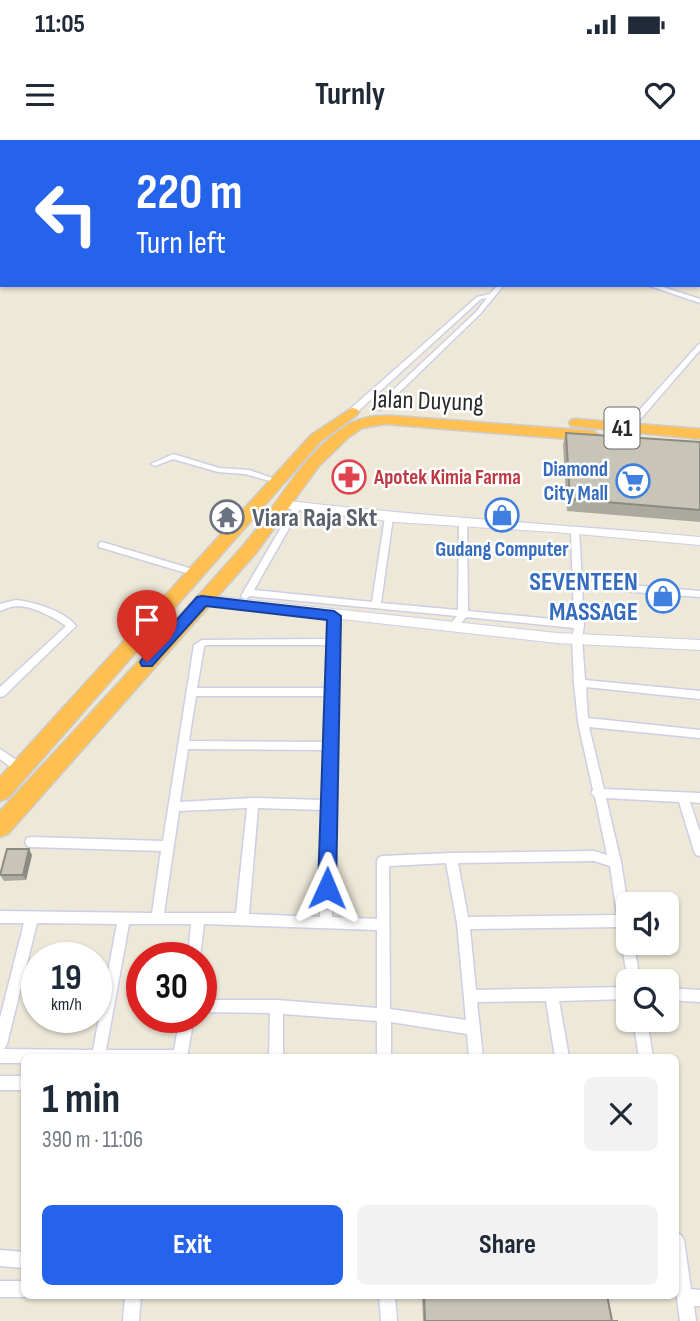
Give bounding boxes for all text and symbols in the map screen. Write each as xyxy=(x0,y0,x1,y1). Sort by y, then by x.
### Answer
text: 11:05 xyxy=(35,9,85,40)
text: Turnly xyxy=(315,75,385,114)
icon: menu xyxy=(21,76,59,114)
icon: heart xyxy=(641,76,679,114)
text: 220 m xyxy=(136,164,242,223)
icon: left xyxy=(21,168,112,259)
text: Turn left xyxy=(136,224,226,263)
street label: Jalan Duyung xyxy=(371,384,484,419)
road number: 41 xyxy=(604,408,640,449)
place label: Diamond City Mall xyxy=(543,457,608,506)
pharmacy icon: Apotek Kimia Farma xyxy=(330,458,368,496)
supermarket icon: Diamond City Mall xyxy=(614,462,652,500)
place label: Apotek Kimia Farma xyxy=(373,465,521,490)
shop icon: Gudang Computer xyxy=(483,496,521,534)
temple icon: Viara Raja Skt xyxy=(208,498,246,536)
place label: Viara Raja Skt xyxy=(252,503,378,534)
place label: Gudang Computer xyxy=(435,537,569,562)
place label: SEVENTEEN MASSAGE xyxy=(529,567,638,628)
shop icon: SEVENTEEN MASSAGE xyxy=(644,577,682,615)
pin xyxy=(117,590,177,662)
icon: arrive xyxy=(128,601,166,639)
position arrow xyxy=(290,851,364,925)
map controls xyxy=(616,892,679,1032)
button: sound xyxy=(616,892,679,955)
speed limit sign: 30 xyxy=(126,942,217,1033)
text: 19 xyxy=(51,957,82,1000)
button: search xyxy=(616,969,679,1032)
text: km/h xyxy=(51,994,82,1015)
text: 1 min xyxy=(42,1074,120,1125)
button: close xyxy=(584,1077,658,1151)
text: 390 m · 11:06 xyxy=(42,1126,143,1154)
button: Exit xyxy=(42,1205,343,1285)
button: Share xyxy=(357,1205,658,1285)

